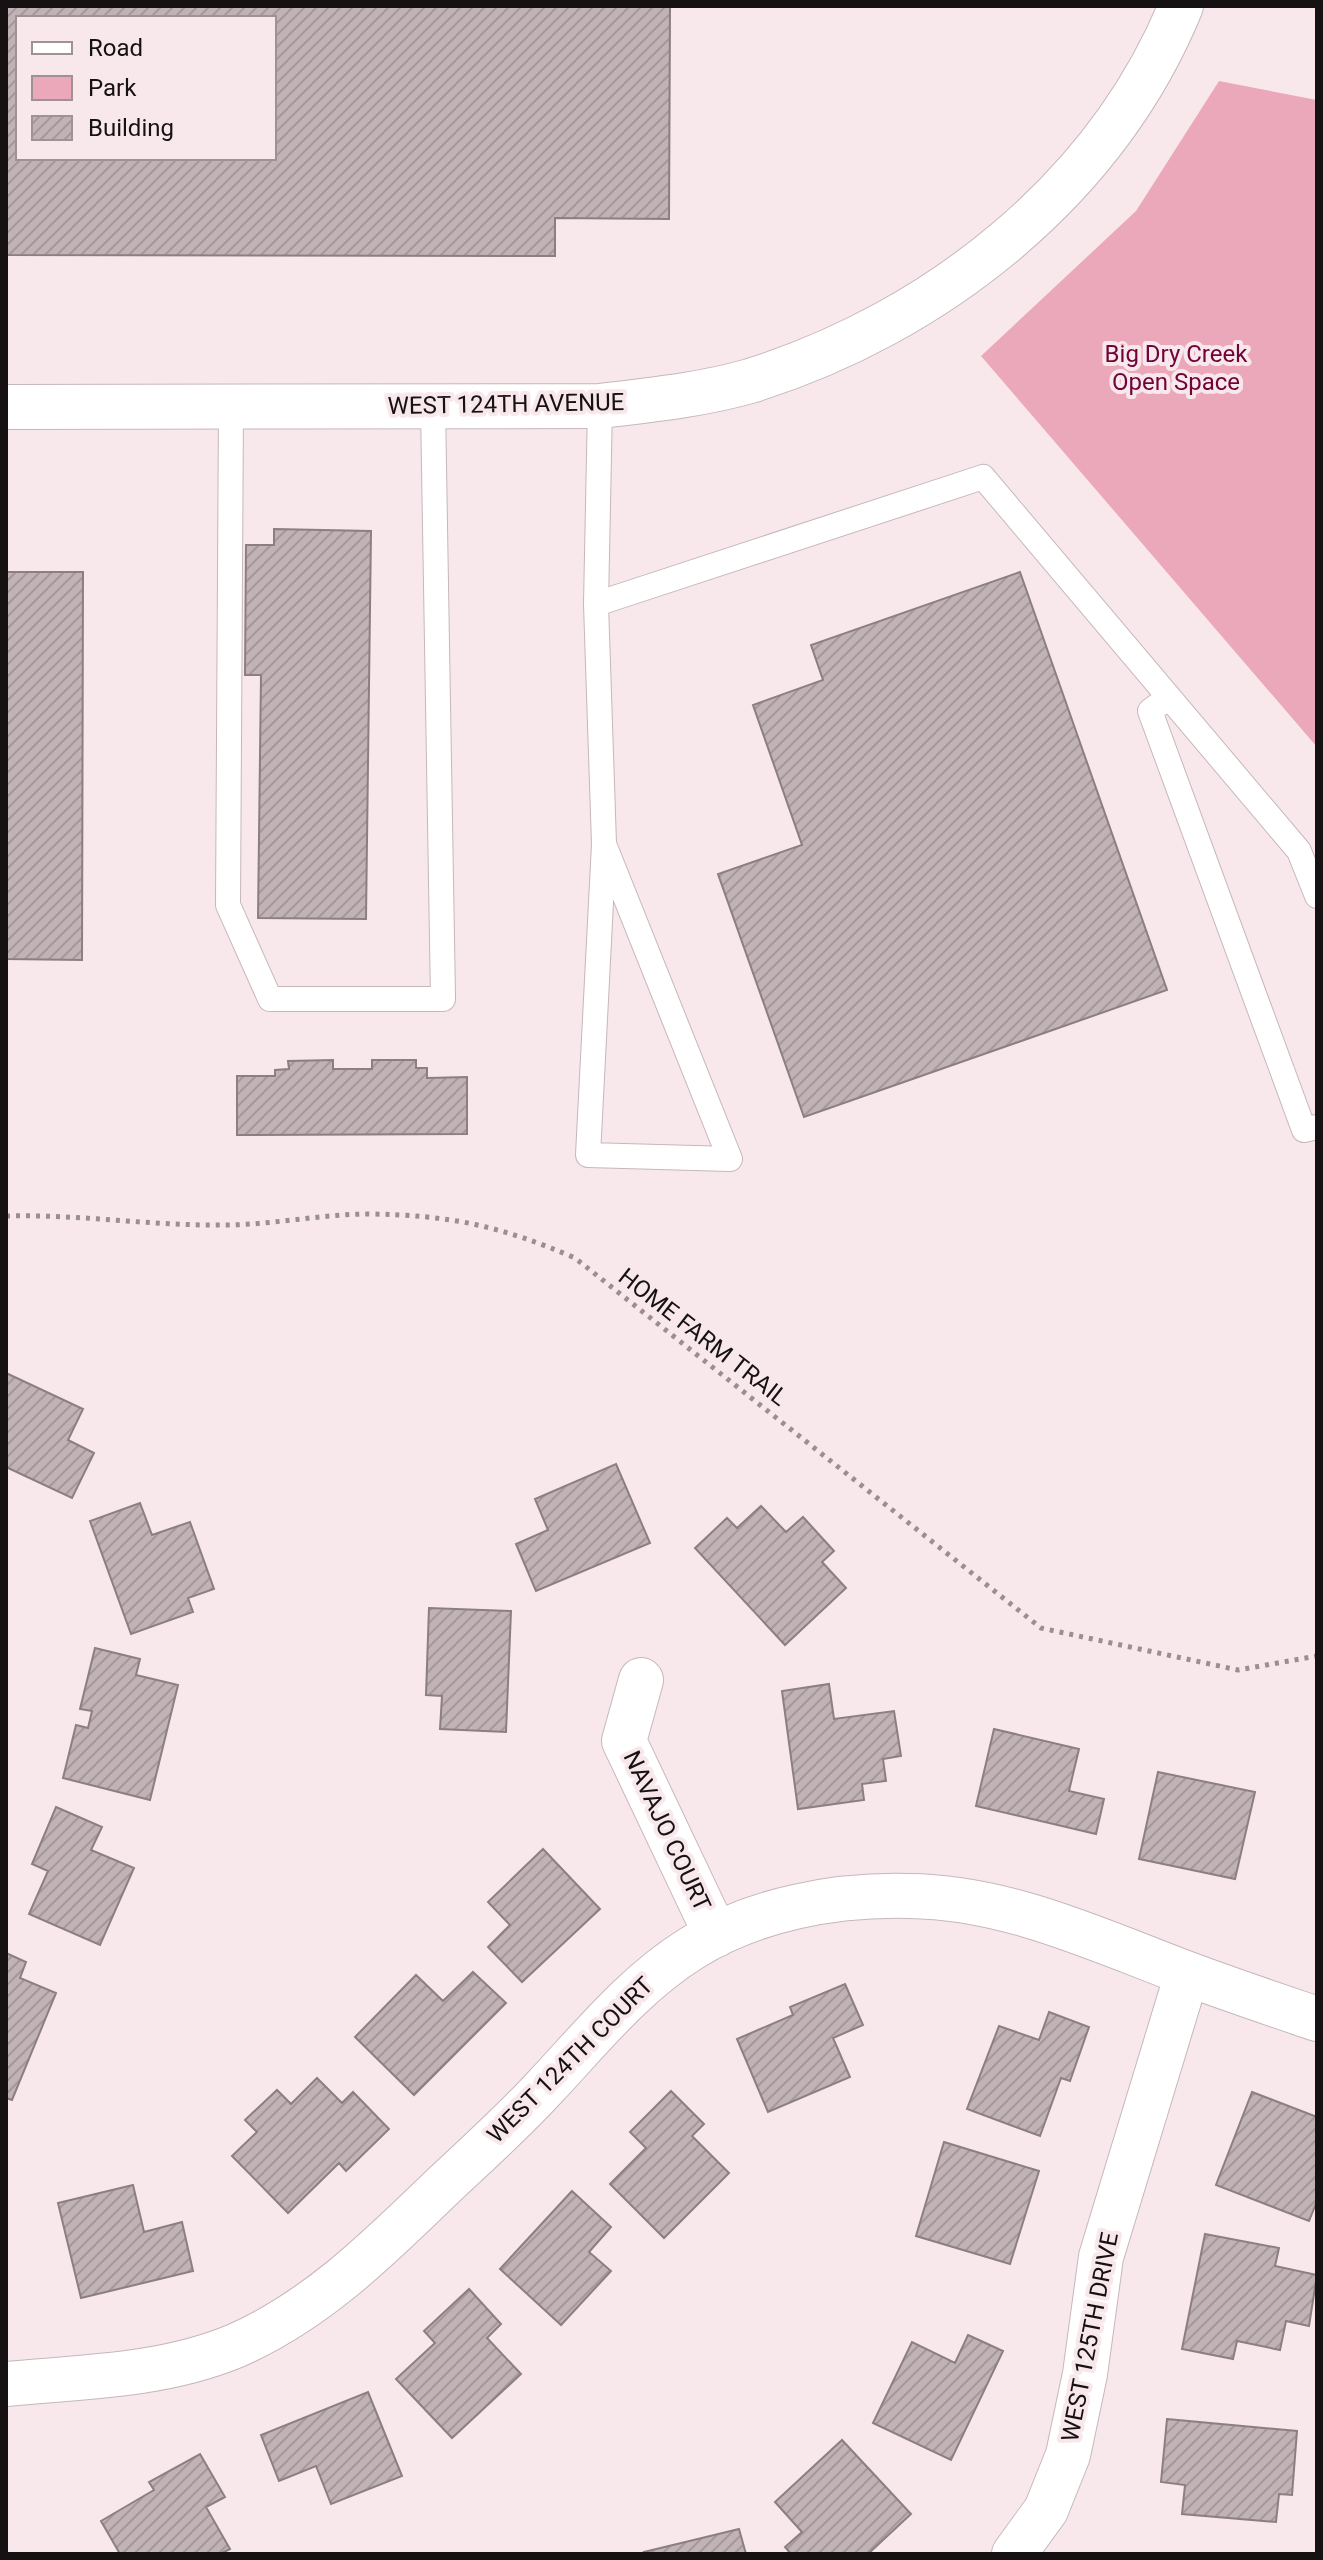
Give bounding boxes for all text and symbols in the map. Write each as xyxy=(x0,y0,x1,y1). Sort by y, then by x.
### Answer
legend xyxy=(16,16,276,160)
text: Road xyxy=(88,34,143,62)
text: Park xyxy=(88,74,137,102)
text: Building xyxy=(88,114,174,142)
park label: Big Dry Creek Open Space xyxy=(1105,340,1248,396)
street label: WEST 124TH AVENUE xyxy=(387,388,625,420)
street label: HOME FARM TRAIL xyxy=(613,1262,793,1412)
street label: NAVAJO COURT xyxy=(618,1746,716,1916)
street label: WEST 124TH COURT xyxy=(481,1971,659,2149)
street label: WEST 125TH DRIVE xyxy=(1056,2230,1124,2444)

